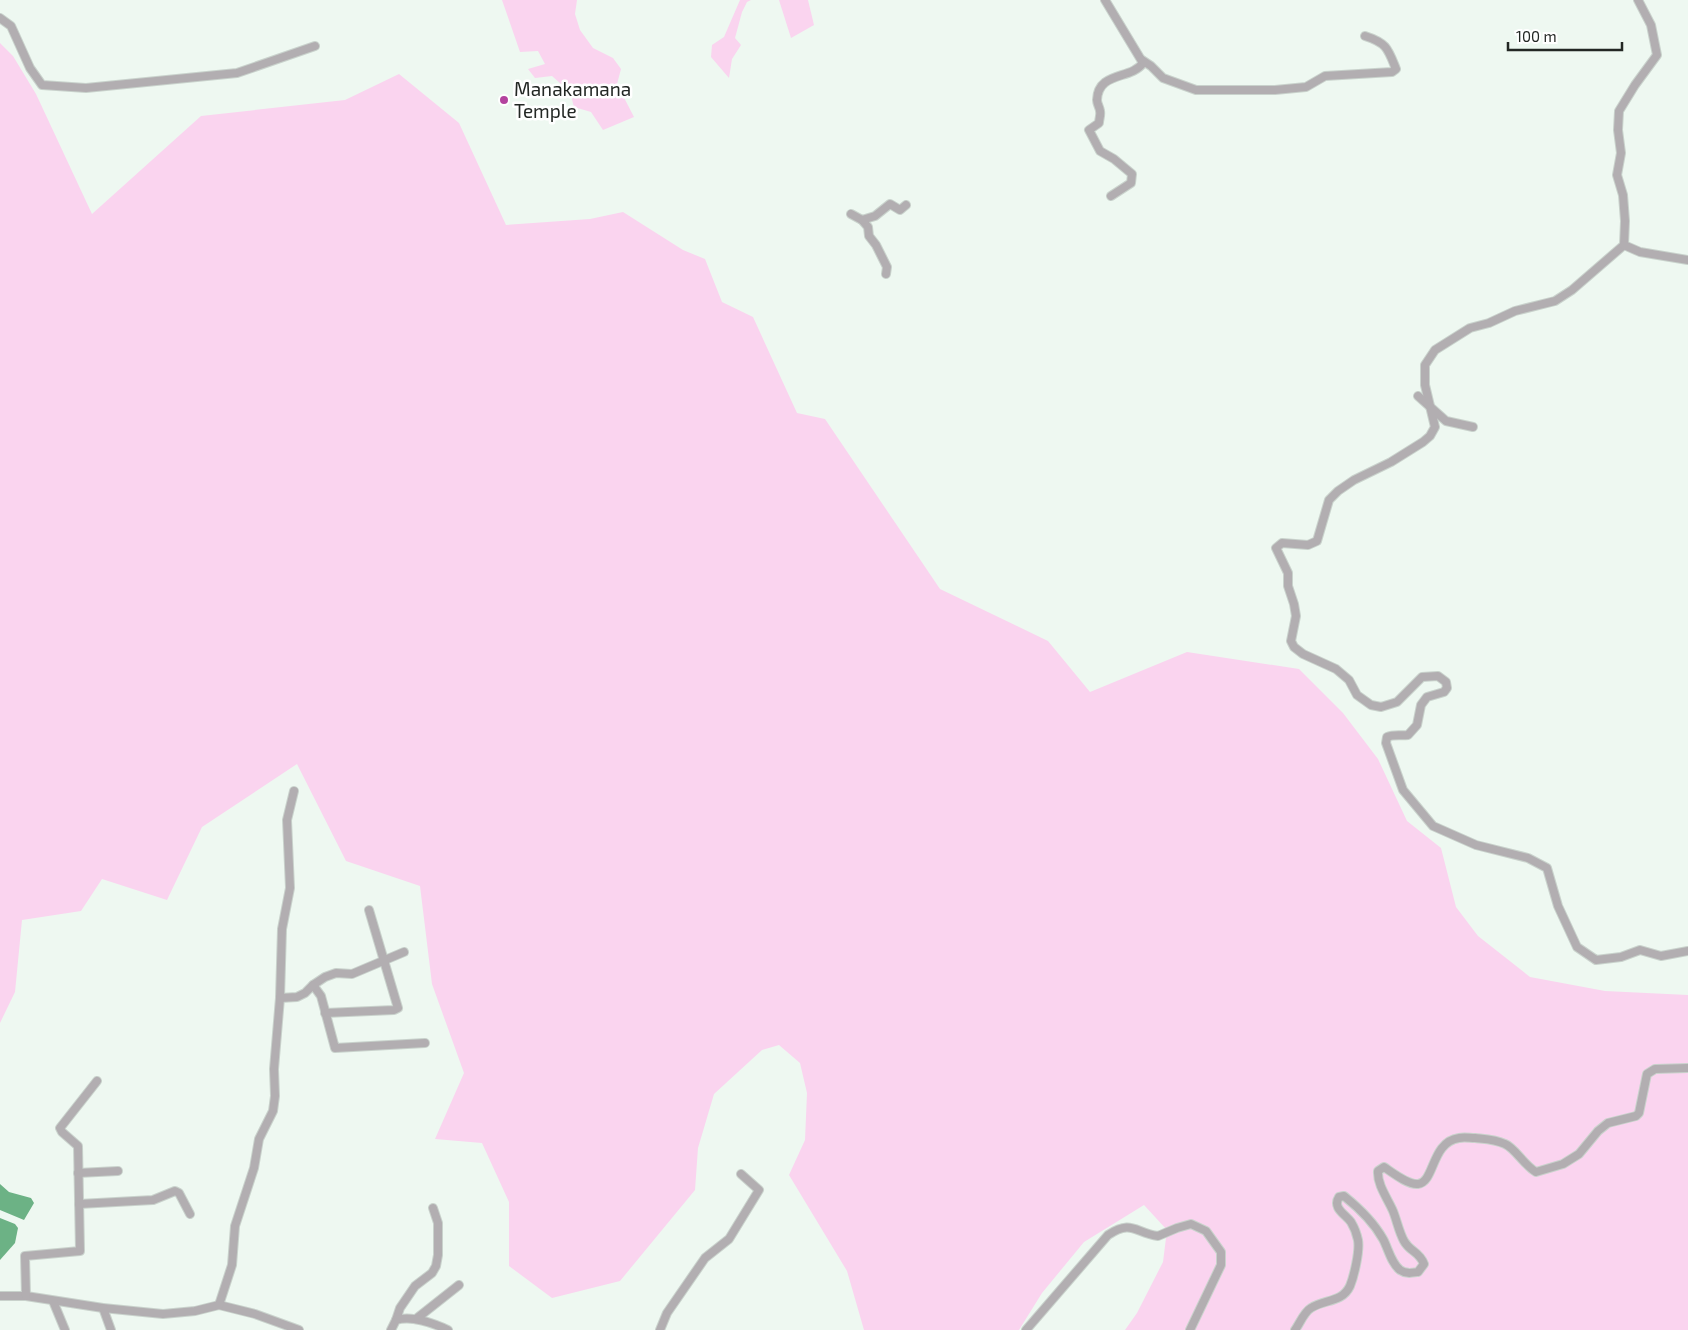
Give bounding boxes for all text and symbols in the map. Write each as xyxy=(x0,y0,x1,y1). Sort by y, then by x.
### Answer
scale bar xyxy=(1508,20,1622,52)
text: 100 m xyxy=(1516,27,1557,45)
place label: Manakamana Temple xyxy=(514,77,631,122)
marker: Manakamana Temple xyxy=(498,94,510,106)

